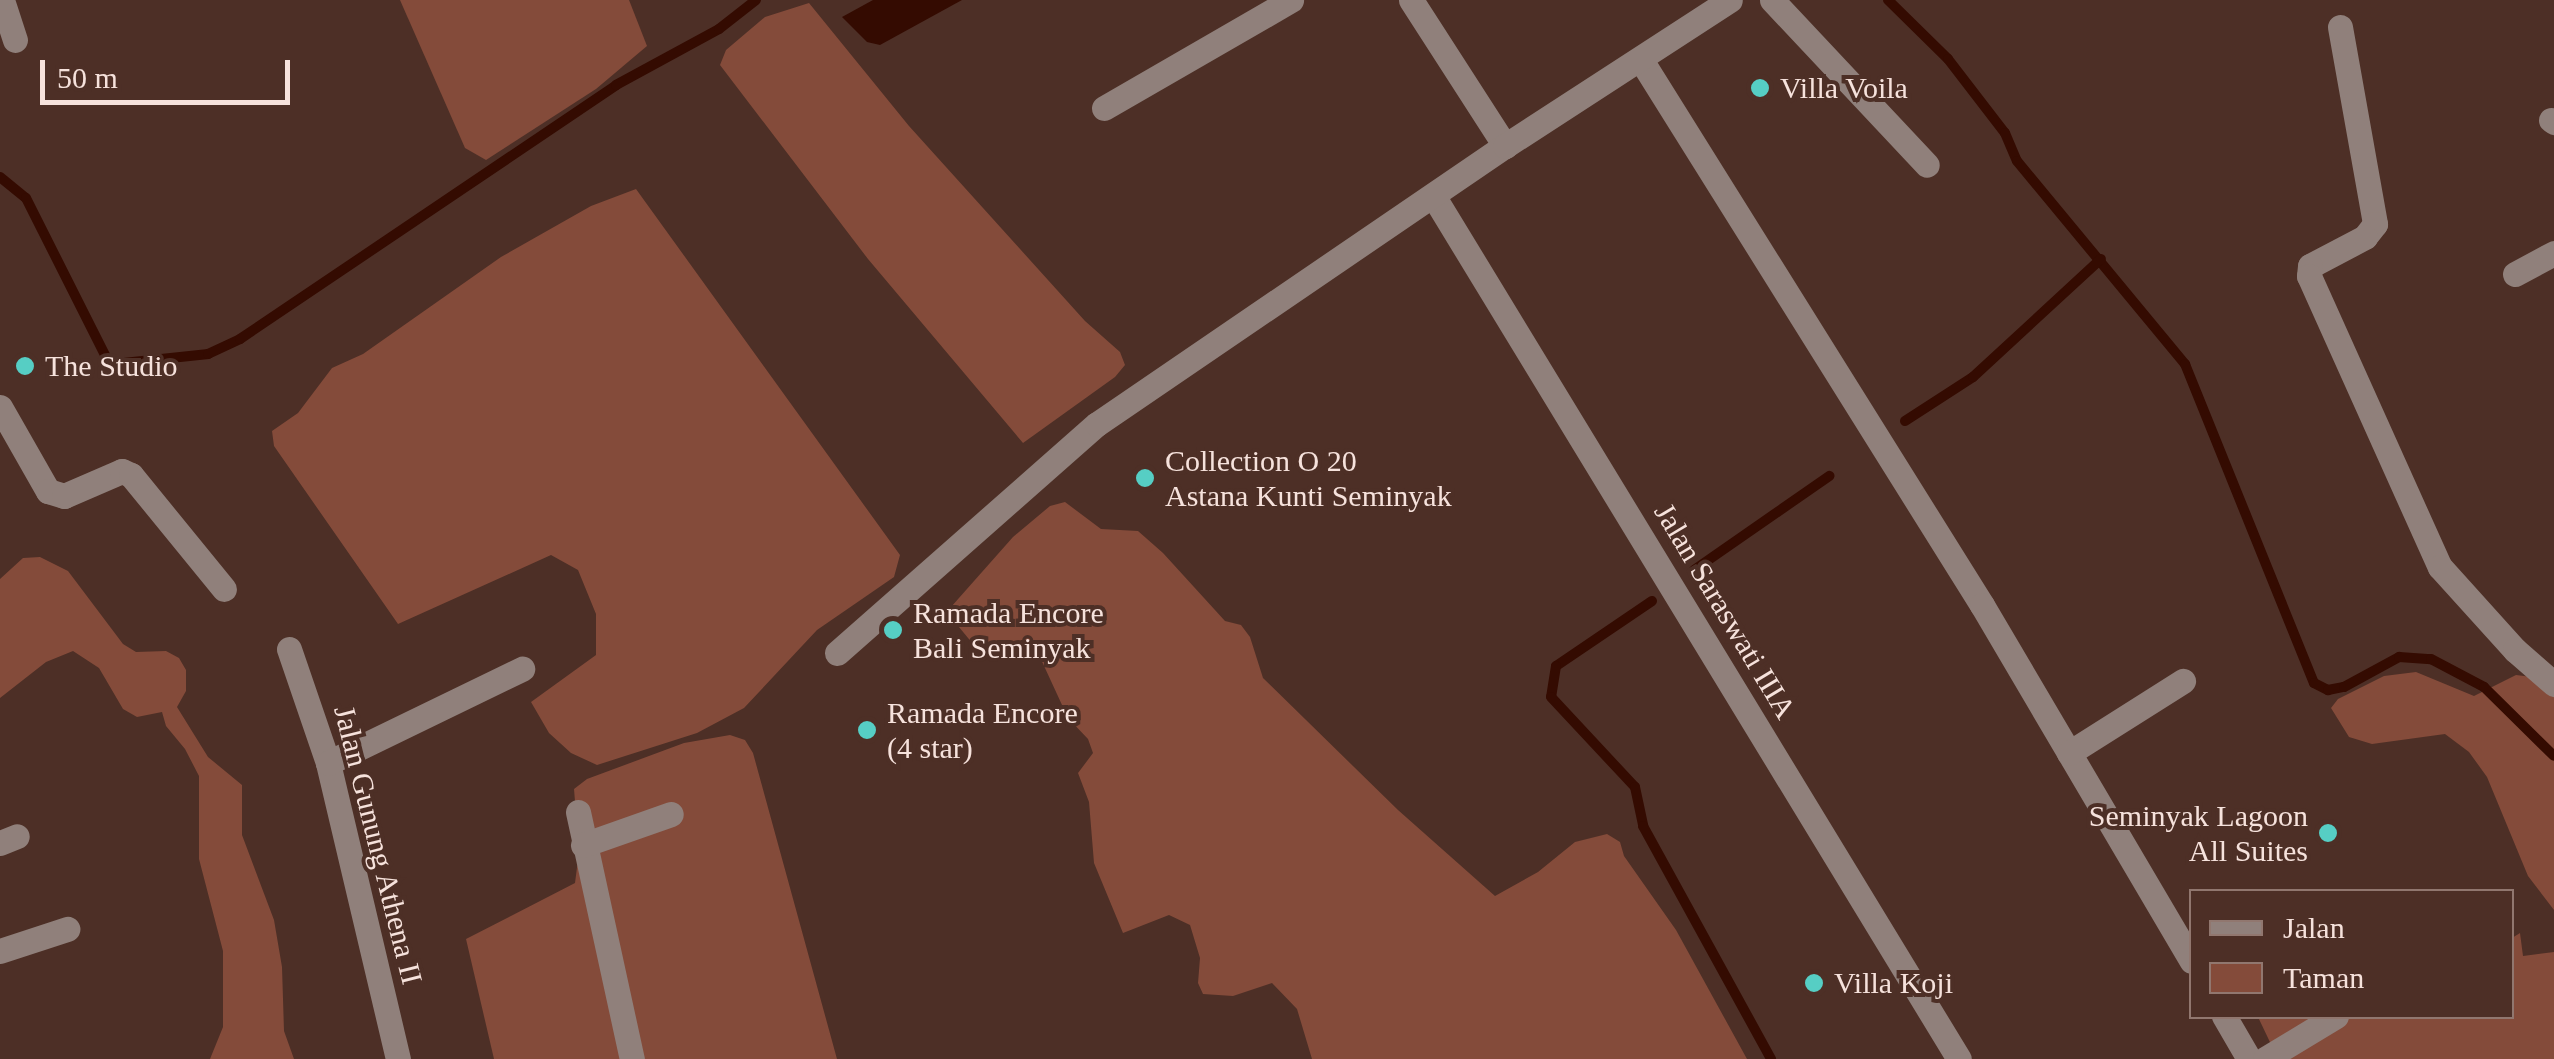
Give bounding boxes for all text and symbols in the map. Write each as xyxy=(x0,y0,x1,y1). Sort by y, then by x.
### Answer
scale bar xyxy=(45,40,295,102)
text: 50 m xyxy=(57,61,118,94)
place label: Villa Voila xyxy=(1780,70,1908,106)
marker: Villa Voila xyxy=(1749,77,1771,99)
place label: The Studio xyxy=(45,348,177,384)
marker: The Studio xyxy=(14,355,36,377)
place label: Collection O 20 Astana Kunti Seminyak xyxy=(1165,443,1452,514)
marker: Collection O 20 Astana Kunti Seminyak xyxy=(1134,467,1156,489)
street label: Jalan Saraswati IIIA xyxy=(1647,497,1803,725)
place label: Ramada Encore Bali Seminyak xyxy=(913,595,1104,666)
marker: Ramada Encore Bali Seminyak xyxy=(882,619,904,641)
place label: Ramada Encore (4 star) xyxy=(887,695,1078,766)
street label: Jalan Gunung Athena II xyxy=(326,701,430,989)
marker: Ramada Encore (4 star) xyxy=(856,719,878,741)
place label: Seminyak Lagoon All Suites xyxy=(2089,798,2308,868)
marker: Seminyak Lagoon All Suites xyxy=(2317,822,2339,844)
legend xyxy=(2189,889,2514,1019)
text: Jalan xyxy=(2283,911,2345,944)
text: Taman xyxy=(2283,961,2364,994)
place label: Villa Koji xyxy=(1834,965,1953,1001)
marker: Villa Koji xyxy=(1803,972,1825,994)

